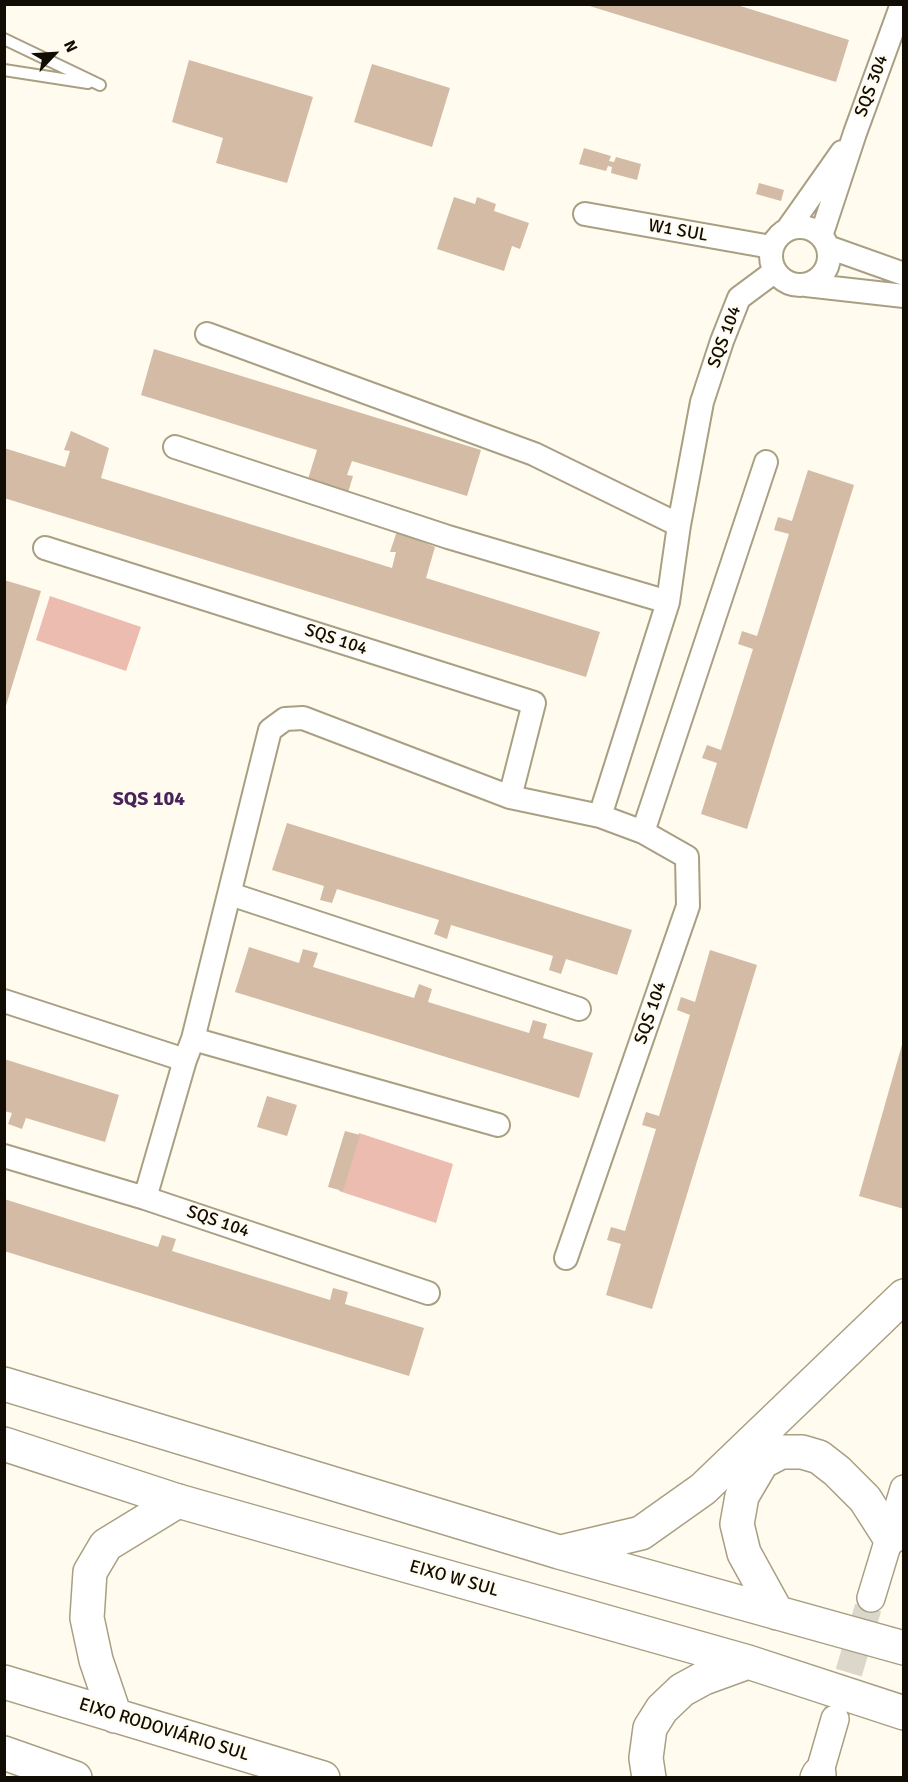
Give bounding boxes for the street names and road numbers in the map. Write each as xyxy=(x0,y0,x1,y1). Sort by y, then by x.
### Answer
street label: SQS 304 xyxy=(851,52,893,120)
street label: W1 SUL xyxy=(646,215,710,247)
street label: SQS 104 xyxy=(704,303,746,371)
street label: SQS 104 xyxy=(302,620,370,660)
street label: SQS 104 xyxy=(630,979,672,1047)
street label: SQS 104 xyxy=(184,1201,252,1243)
street label: EIXO W SUL xyxy=(407,1556,501,1602)
street label: EIXO RODOVIÁRIO SUL xyxy=(76,1694,252,1766)

